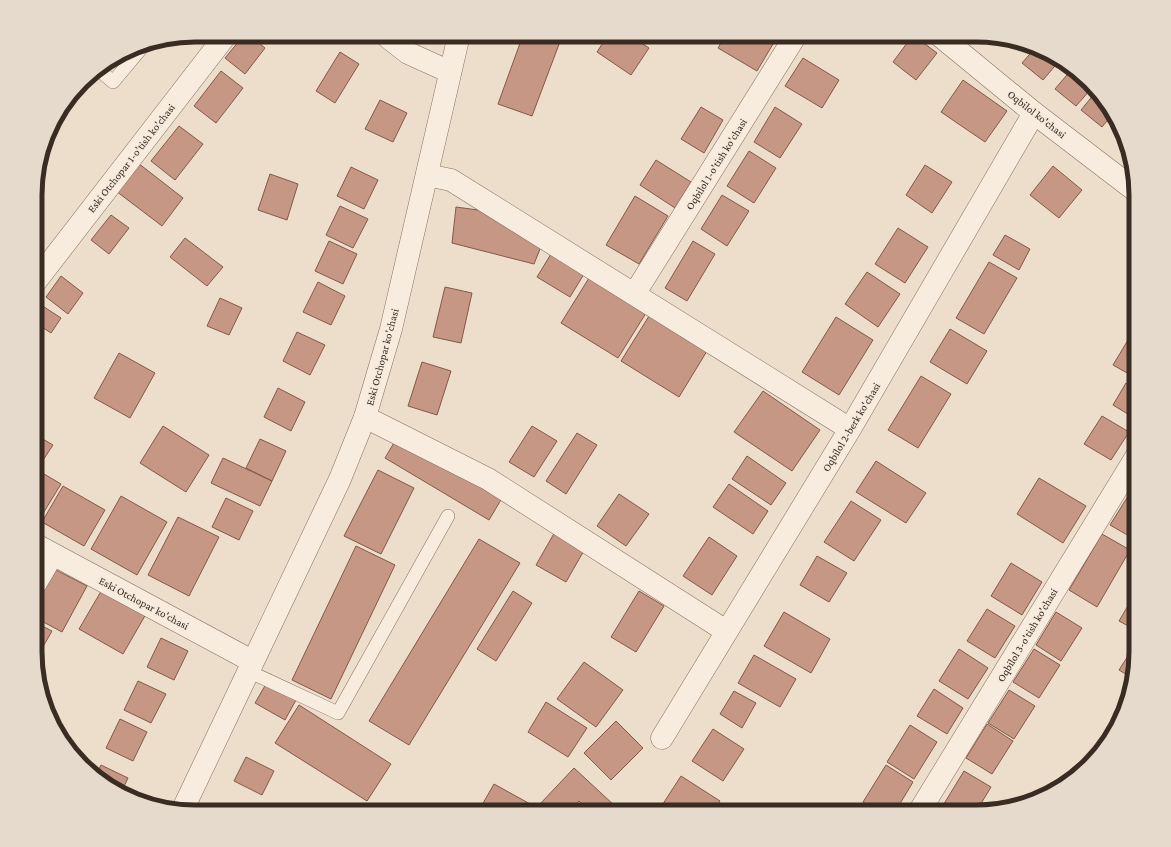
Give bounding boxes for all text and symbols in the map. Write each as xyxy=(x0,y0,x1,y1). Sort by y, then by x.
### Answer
street label: Oqbilol ko'chasi xyxy=(1005,88,1069,141)
street label: Eski Otchopar 1-o'tish ko'chasi xyxy=(85,101,178,215)
street label: Oqbilol 1-o'tish ko'chasi xyxy=(683,116,750,212)
street label: Eski Otchopar ko'chasi xyxy=(363,307,402,407)
street label: Oqbilol 2-berk ko'chasi xyxy=(820,380,883,474)
street label: Eski Otchopar ko'chasi xyxy=(97,574,191,633)
street label: Oqbilol 3-o'tish ko'chasi xyxy=(994,586,1061,684)

